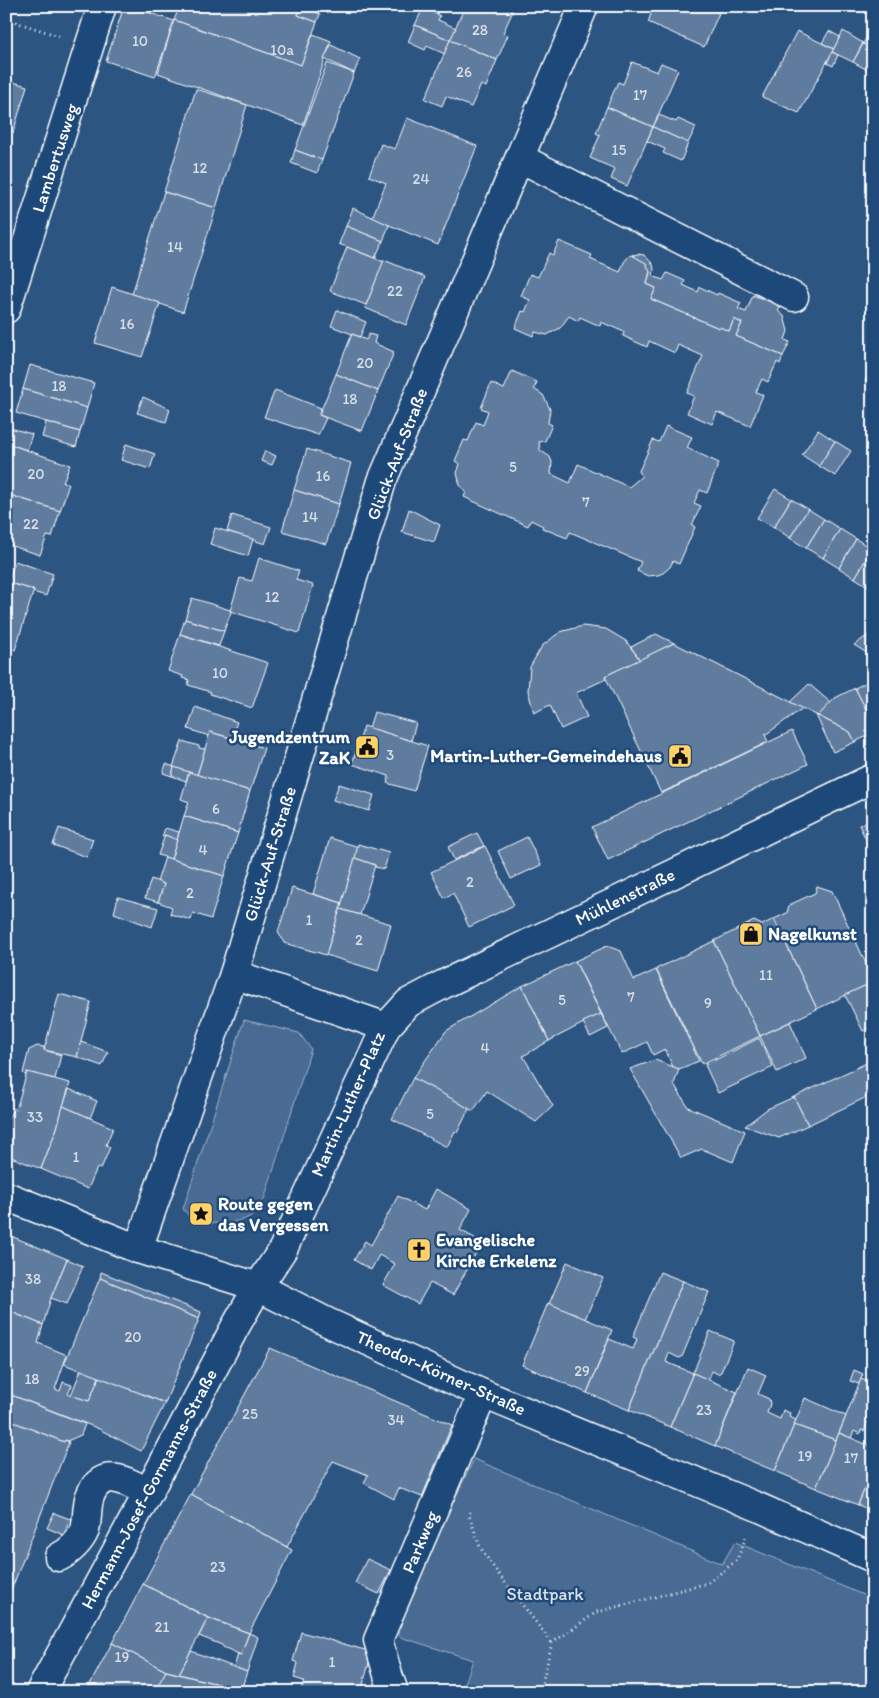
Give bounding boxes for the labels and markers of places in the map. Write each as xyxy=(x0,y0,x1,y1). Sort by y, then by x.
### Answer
place label: Jugendzentrum ZaK xyxy=(228,726,351,769)
public building icon: Jugendzentrum ZaK xyxy=(354,734,380,760)
public building icon: Martin-Luther-Gemeindehaus xyxy=(667,743,693,769)
place label: Martin-Luther-Gemeindehaus xyxy=(430,745,662,767)
shop icon: Nagelkunst xyxy=(738,921,764,947)
place label: Nagelkunst xyxy=(768,923,857,945)
place label: Route gegen das Vergessen xyxy=(218,1193,329,1236)
place icon: Route gegen das Vergessen xyxy=(188,1201,214,1227)
place label: Evangelische Kirche Erkelenz xyxy=(436,1229,557,1272)
church icon: Evangelische Kirche Erkelenz xyxy=(406,1237,432,1263)

